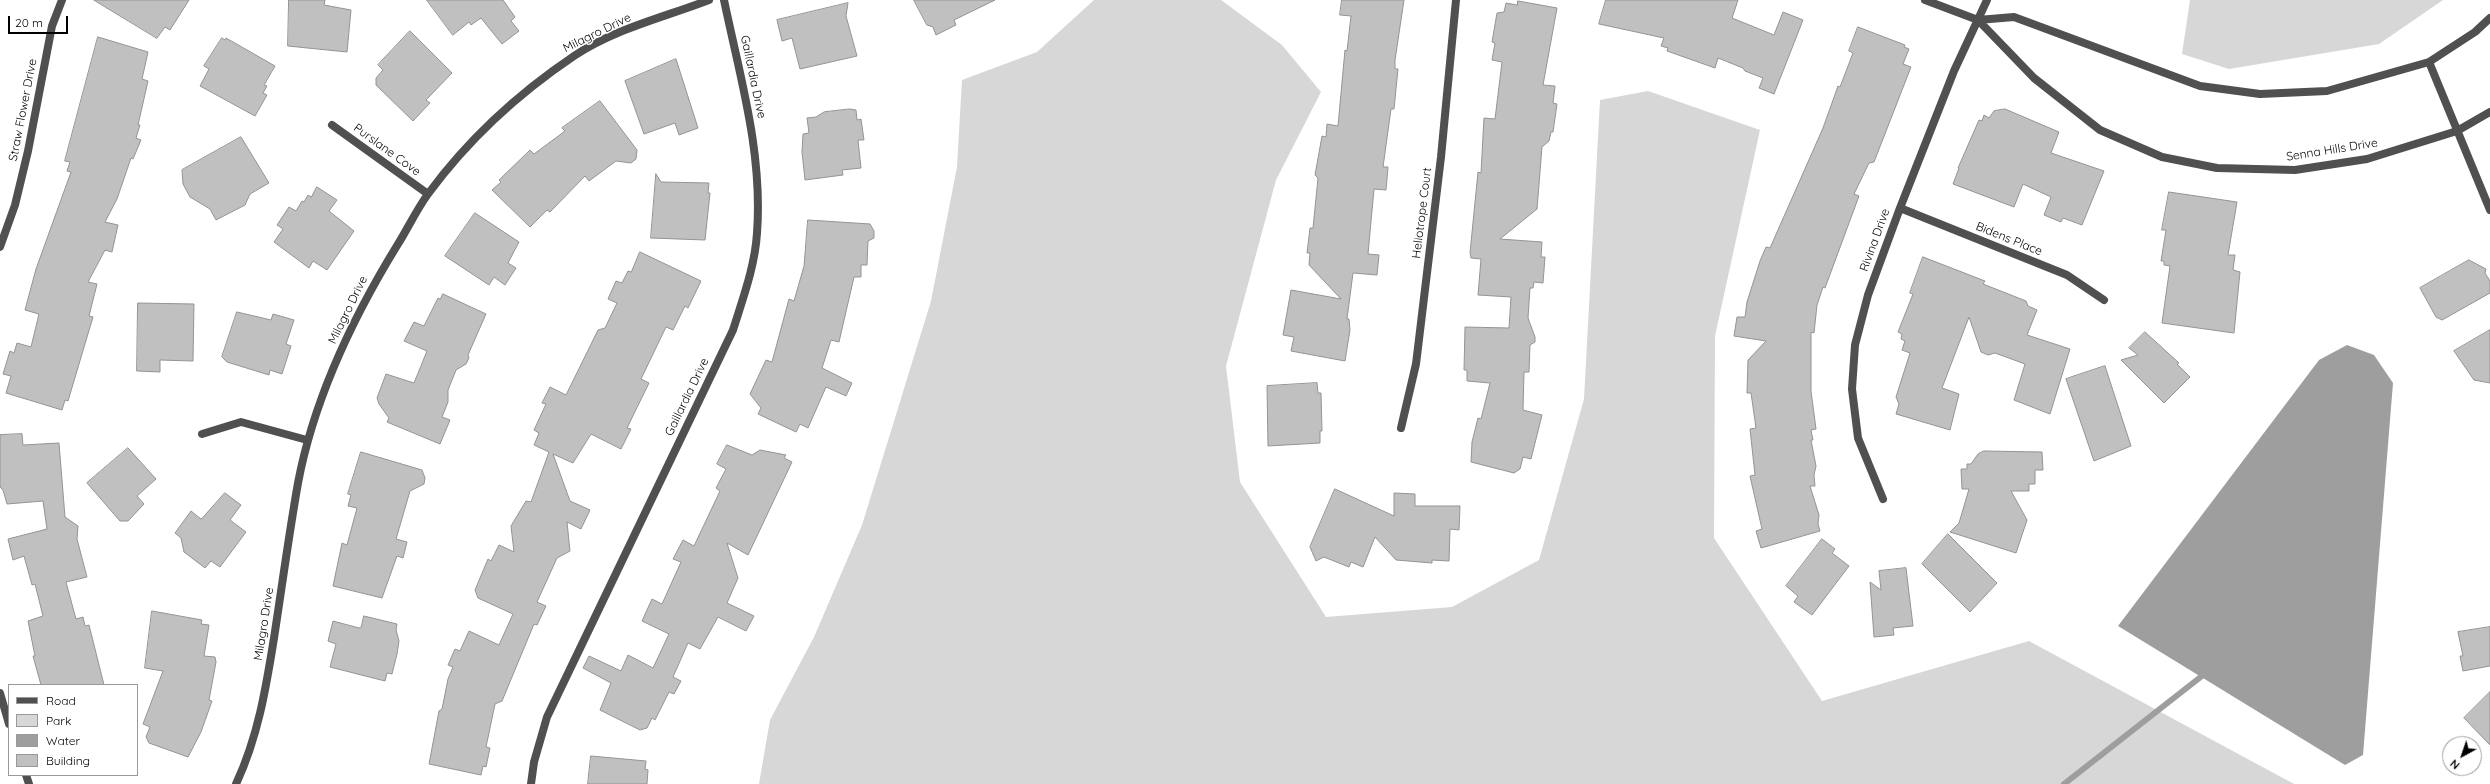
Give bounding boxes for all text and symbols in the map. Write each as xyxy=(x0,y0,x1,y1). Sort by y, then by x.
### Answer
scale bar xyxy=(10,8,70,34)
street label: Milagro Drive xyxy=(561,10,633,56)
text: 20 m xyxy=(15,15,43,30)
street label: Gaillardia Drive xyxy=(737,34,769,120)
street label: Straw Flower Drive xyxy=(6,58,40,162)
street label: Purslane Cove xyxy=(351,121,423,179)
street label: Senna Hills Drive xyxy=(2285,136,2379,164)
street label: Heliotrope Court xyxy=(1409,167,1435,259)
street label: Rivina Drive xyxy=(1857,207,1893,273)
street label: Bidens Place xyxy=(1974,219,2044,259)
street label: Milagro Drive xyxy=(325,274,371,346)
street label: Gaillardia Drive xyxy=(662,356,712,438)
street label: Milagro Drive xyxy=(251,586,277,662)
legend xyxy=(8,684,138,776)
text: Road xyxy=(46,693,76,708)
text: Park xyxy=(46,713,71,728)
text: Water xyxy=(46,733,80,748)
north arrow xyxy=(2442,736,2482,776)
text: Building xyxy=(46,753,90,768)
text: N xyxy=(2447,756,2463,772)

